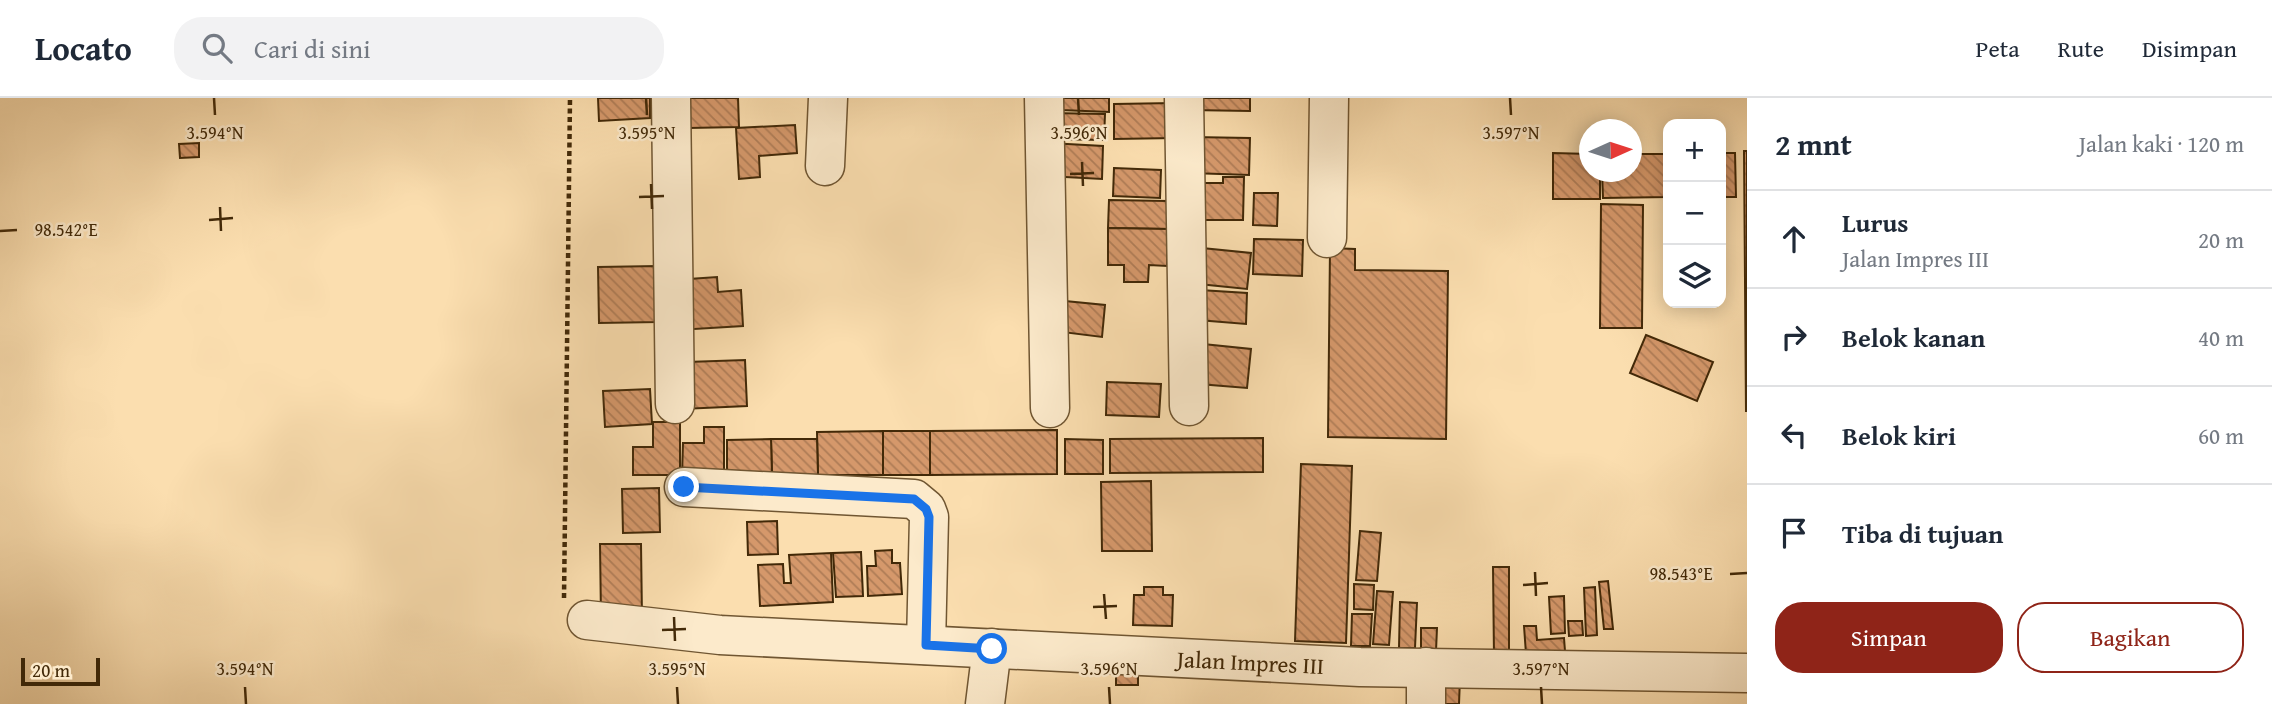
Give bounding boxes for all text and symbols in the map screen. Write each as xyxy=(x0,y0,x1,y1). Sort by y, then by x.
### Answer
search box xyxy=(174,17,664,80)
text: Locato xyxy=(35,24,132,72)
icon: search xyxy=(198,29,236,67)
text: Cari di sini xyxy=(254,29,371,68)
text: Peta xyxy=(1976,31,2019,66)
text: Rute xyxy=(2057,31,2104,66)
text: Disimpan xyxy=(2142,31,2237,66)
text: 3.594°N xyxy=(186,119,244,146)
text: 3.595°N xyxy=(618,119,676,146)
text: 3.596°N xyxy=(1050,119,1108,146)
text: 3.597°N xyxy=(1482,119,1540,146)
north arrow xyxy=(1579,119,1642,182)
map controls xyxy=(1663,119,1726,308)
button: + xyxy=(1663,119,1726,182)
text: 2 mnt xyxy=(1775,122,1852,166)
text: Jalan kaki · 120 m xyxy=(2079,127,2244,160)
button: − xyxy=(1663,182,1726,245)
text: Lurus xyxy=(1842,203,1908,242)
text: 98.542°E xyxy=(34,216,98,243)
icon: ahead xyxy=(1775,220,1813,258)
text: 20 m xyxy=(2198,223,2244,256)
text: Jalan Impres III xyxy=(1842,242,1989,275)
button: layers xyxy=(1663,245,1726,308)
icon: right xyxy=(1775,318,1813,356)
text: Belok kanan xyxy=(1842,318,1985,357)
text: 40 m xyxy=(2198,321,2244,354)
icon: left xyxy=(1775,416,1813,454)
text: Belok kiri xyxy=(1842,416,1956,455)
text: 60 m xyxy=(2198,419,2244,452)
route end xyxy=(668,471,699,502)
icon: arrive xyxy=(1775,514,1813,552)
text: Tiba di tujuan xyxy=(1842,514,2003,553)
text: 98.543°E xyxy=(1649,560,1713,587)
button: Simpan xyxy=(1775,602,2003,673)
button: Bagikan xyxy=(2017,602,2244,673)
route start xyxy=(976,633,1007,664)
street label: Jalan Impres III xyxy=(1173,641,1325,682)
scale bar xyxy=(21,655,100,687)
text: 3.594°N xyxy=(216,655,274,682)
text: 3.595°N xyxy=(648,655,706,682)
text: 3.596°N xyxy=(1080,655,1138,682)
text: 3.597°N xyxy=(1512,655,1570,682)
text: 20 m xyxy=(32,656,70,684)

